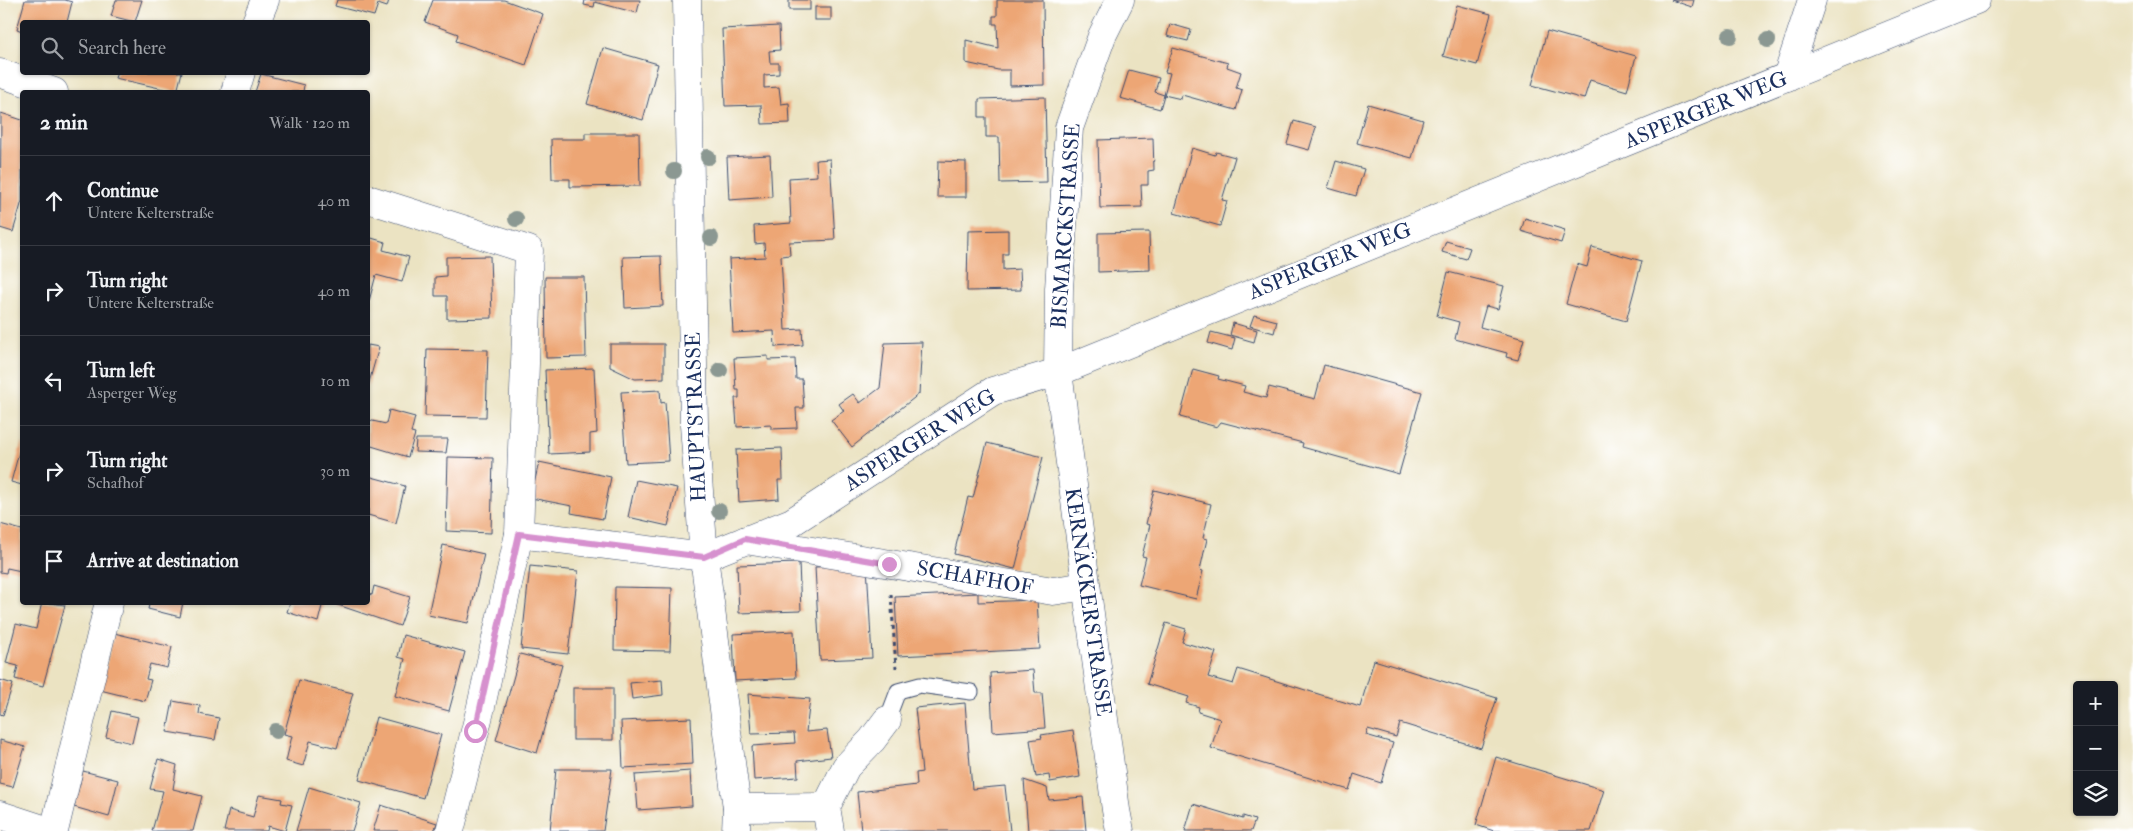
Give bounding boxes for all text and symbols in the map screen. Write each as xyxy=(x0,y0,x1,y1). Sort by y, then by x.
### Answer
search box xyxy=(20,20,370,75)
icon: search xyxy=(38,34,66,62)
text: Search here xyxy=(78,36,166,60)
street label: ASPERGER WEG xyxy=(1620,65,1791,155)
text: 2 min xyxy=(40,109,88,136)
text: Walk · 120 m xyxy=(269,113,350,133)
street label: BISMARCKSTRASSE xyxy=(1045,122,1087,330)
text: Continue xyxy=(87,179,158,203)
icon: ahead xyxy=(40,187,68,215)
text: 40 m xyxy=(317,191,350,211)
text: Untere Kelterstraße xyxy=(87,203,214,223)
street label: ASPERGER WEG xyxy=(1244,216,1415,306)
text: Turn right xyxy=(87,269,167,293)
icon: right xyxy=(40,277,68,305)
text: 40 m xyxy=(317,281,350,301)
text: Untere Kelterstraße xyxy=(87,293,214,313)
street label: HAUPTSTRASSE xyxy=(680,332,712,502)
text: Turn left xyxy=(87,359,155,383)
icon: left xyxy=(40,367,68,395)
text: 10 m xyxy=(320,371,350,391)
text: Asperger Weg xyxy=(87,383,177,403)
street label: ASPERGER WEG xyxy=(838,383,1001,498)
text: Turn right xyxy=(87,449,167,473)
icon: right xyxy=(40,457,68,485)
text: 30 m xyxy=(320,461,350,481)
text: Schafhof xyxy=(87,473,144,493)
street label: KERNÄCKERSTRASSE xyxy=(1059,486,1117,718)
icon: arrive xyxy=(40,547,68,575)
text: Arrive at destination xyxy=(87,549,239,573)
route end xyxy=(878,553,901,576)
street label: SCHAFHOF xyxy=(915,554,1035,602)
map controls xyxy=(2073,681,2118,816)
button: + xyxy=(2073,681,2118,726)
route start xyxy=(464,720,487,743)
button: − xyxy=(2073,726,2118,771)
button: layers xyxy=(2073,771,2118,816)

